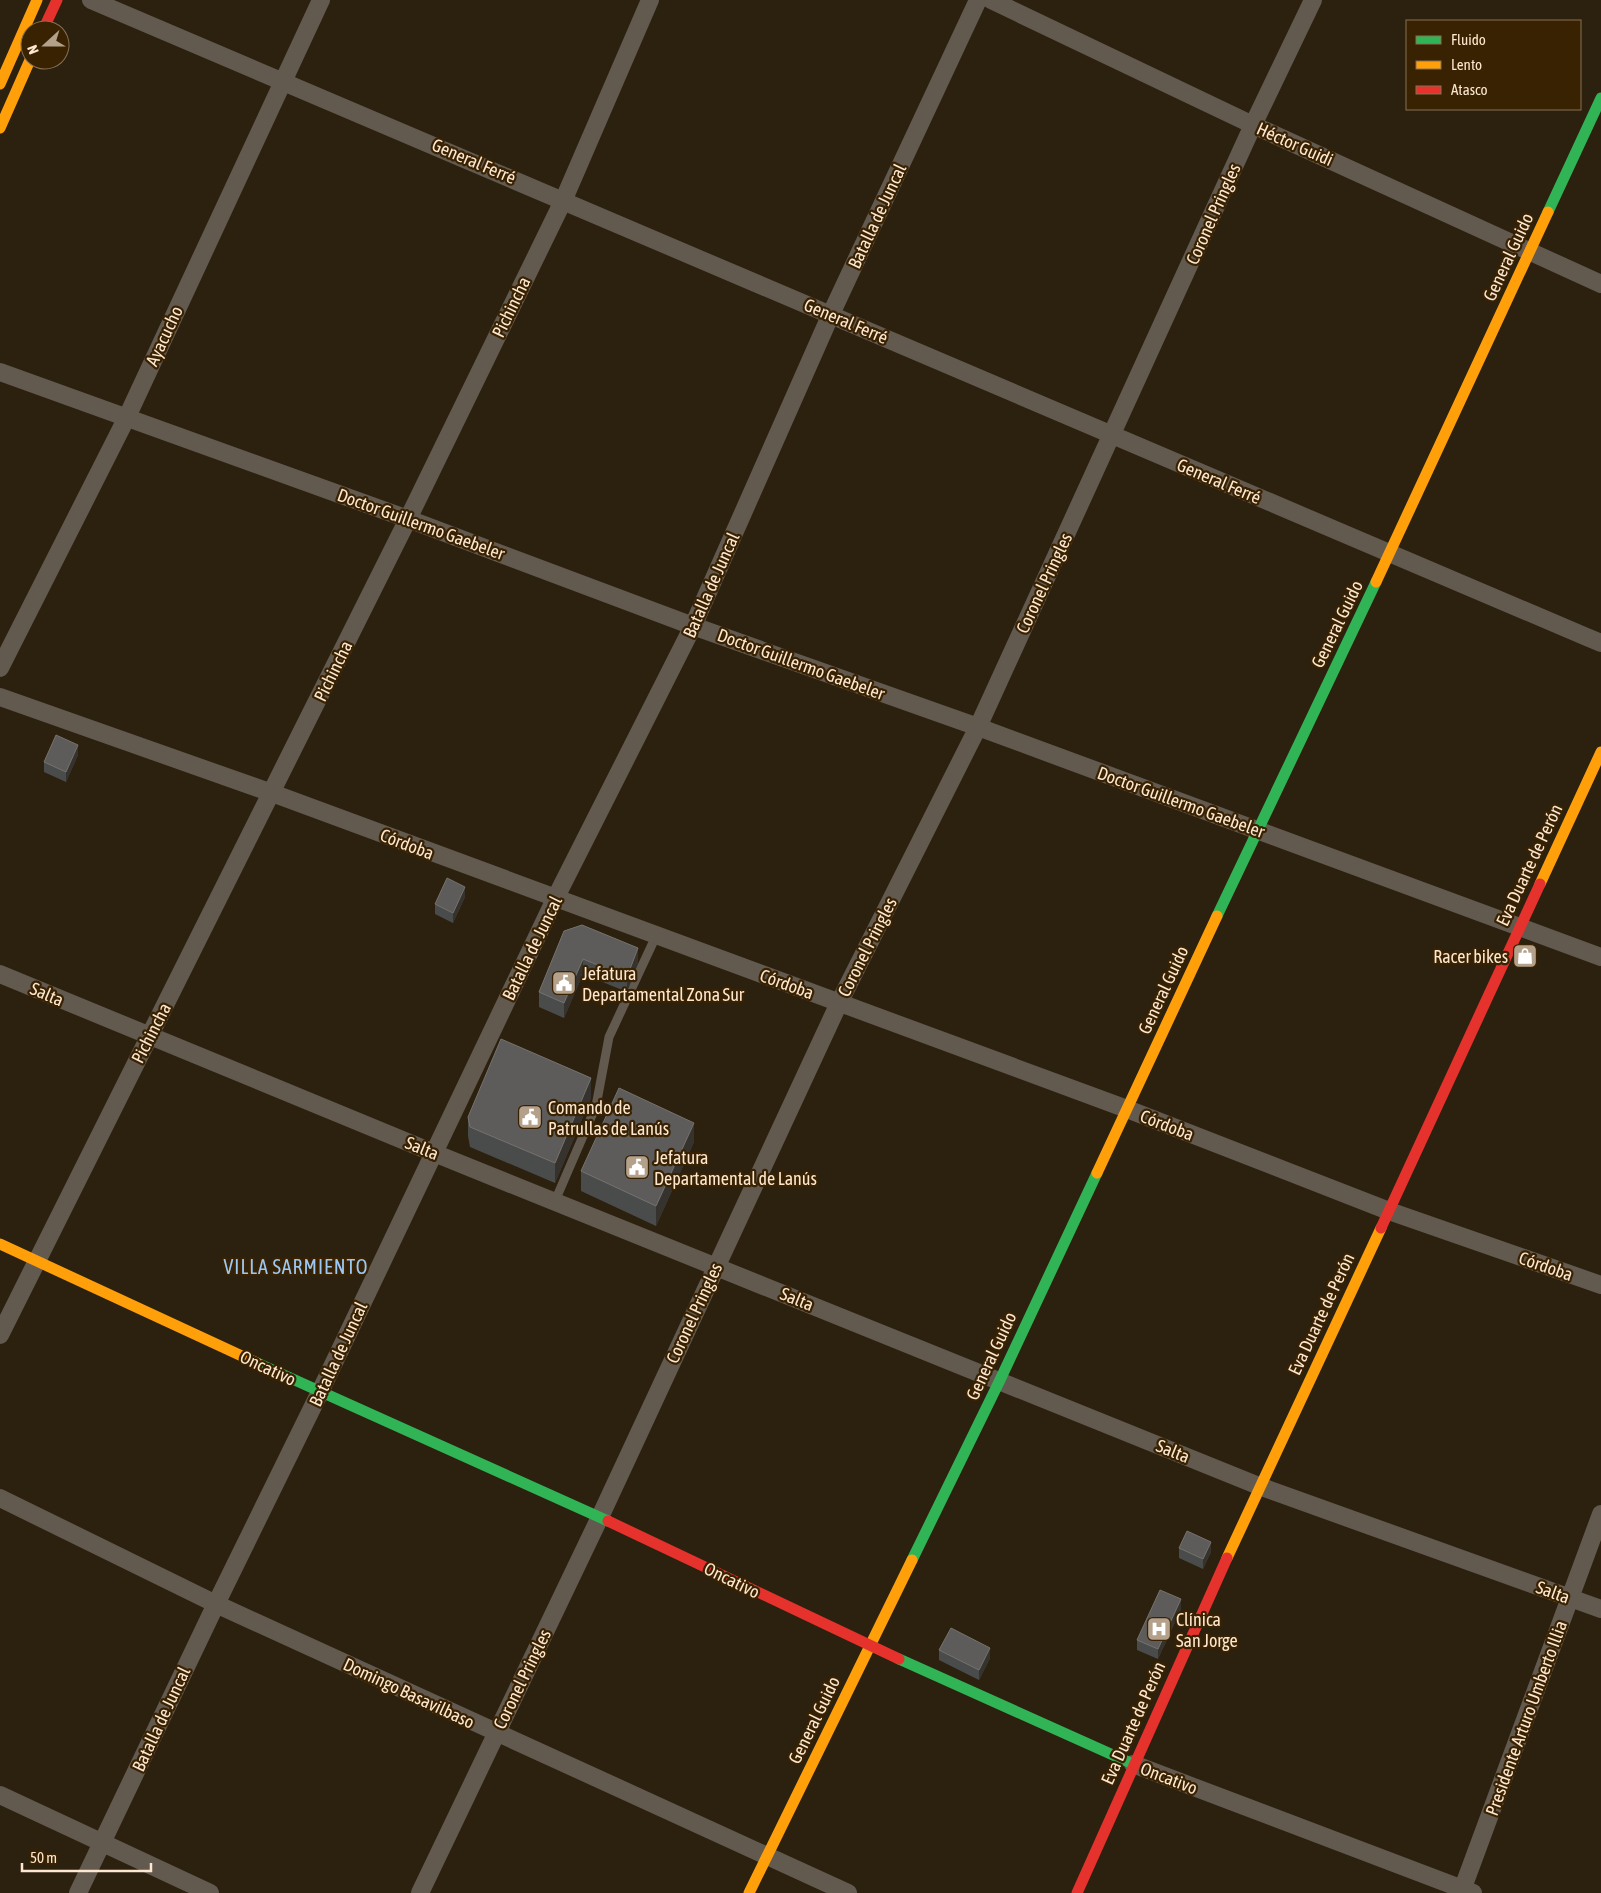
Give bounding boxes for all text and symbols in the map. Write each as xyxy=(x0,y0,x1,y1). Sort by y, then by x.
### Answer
north arrow xyxy=(20,20,70,70)
legend xyxy=(1406,20,1581,110)
text: Fluido xyxy=(1451,31,1486,48)
text: N xyxy=(24,43,42,56)
text: Lento xyxy=(1451,56,1482,73)
text: Atasco xyxy=(1451,81,1488,98)
street label: Héctor Guidi xyxy=(1254,118,1336,170)
street label: General Ferré xyxy=(429,134,519,188)
street label: Batalla de Juncal xyxy=(844,160,910,272)
street label: Coronel Pringles xyxy=(1181,160,1245,268)
street label: General Guido xyxy=(1479,210,1537,304)
street label: Pichincha xyxy=(487,273,535,341)
street label: General Ferré xyxy=(801,294,891,348)
street label: Ayacucho xyxy=(141,303,187,369)
street label: General Ferré xyxy=(1174,454,1264,508)
street label: Doctor Guillermo Gaebeler xyxy=(335,484,508,564)
street label: Batalla de Juncal xyxy=(678,529,744,641)
street label: Coronel Pringles xyxy=(1012,529,1076,637)
street label: General Guido xyxy=(1307,577,1367,671)
street label: Doctor Guillermo Gaebeler xyxy=(715,624,888,704)
street label: Pichincha xyxy=(309,637,357,705)
street label: Doctor Guillermo Gaebeler xyxy=(1095,762,1268,842)
street label: Eva Duarte de Perón xyxy=(1492,801,1566,929)
street label: Córdoba xyxy=(377,824,437,864)
street label: Batalla de Juncal xyxy=(498,892,566,1003)
street label: Coronel Pringles xyxy=(833,894,901,1000)
street label: General Guido xyxy=(1134,943,1192,1037)
shop icon: Racer bikes xyxy=(1512,943,1538,969)
place label: Racer bikes xyxy=(1433,946,1508,967)
place label: Jefatura Departamental Zona Sur xyxy=(582,963,745,1005)
street label: Córdoba xyxy=(757,965,817,1003)
public building icon: Jefatura Departamental Zona Sur xyxy=(551,970,577,996)
street label: Salta xyxy=(27,978,67,1010)
street label: Pichincha xyxy=(127,999,175,1067)
place label: Comando de Patrullas de Lanús xyxy=(548,1097,669,1139)
public building icon: Comando de Patrullas de Lanús xyxy=(517,1104,543,1130)
street label: Córdoba xyxy=(1137,1105,1197,1145)
street label: Salta xyxy=(402,1132,442,1164)
place label: Jefatura Departamental de Lanús xyxy=(654,1147,817,1189)
public building icon: Jefatura Departamental de Lanús xyxy=(624,1154,650,1180)
street label: Córdoba xyxy=(1516,1247,1576,1285)
street label: Eva Duarte de Perón xyxy=(1284,1250,1358,1378)
district label: VILLA SARMIENTO xyxy=(224,1255,369,1278)
street label: Coronel Pringles xyxy=(662,1259,726,1367)
street label: Salta xyxy=(777,1283,817,1315)
street label: Batalla de Juncal xyxy=(305,1298,371,1410)
street label: General Guido xyxy=(962,1309,1020,1403)
street label: Oncativo xyxy=(237,1346,299,1390)
street label: Salta xyxy=(1153,1435,1193,1467)
street label: Oncativo xyxy=(701,1558,763,1602)
street label: Salta xyxy=(1533,1576,1573,1608)
place label: Clínica San Jorge xyxy=(1176,1609,1238,1651)
hospital icon: Clínica San Jorge xyxy=(1146,1616,1172,1642)
street label: Presidente Arturo Umberto Illia xyxy=(1481,1618,1571,1818)
street label: Coronel Pringles xyxy=(489,1626,555,1732)
street label: Domingo Basavilbaso xyxy=(340,1653,478,1733)
street label: Eva Duarte de Perón xyxy=(1097,1658,1169,1788)
street label: Batalla de Juncal xyxy=(128,1663,194,1775)
street label: General Guido xyxy=(784,1673,844,1767)
street label: Oncativo xyxy=(1138,1758,1200,1798)
scale bar xyxy=(22,1840,151,1872)
text: 50 m xyxy=(30,1849,57,1866)

